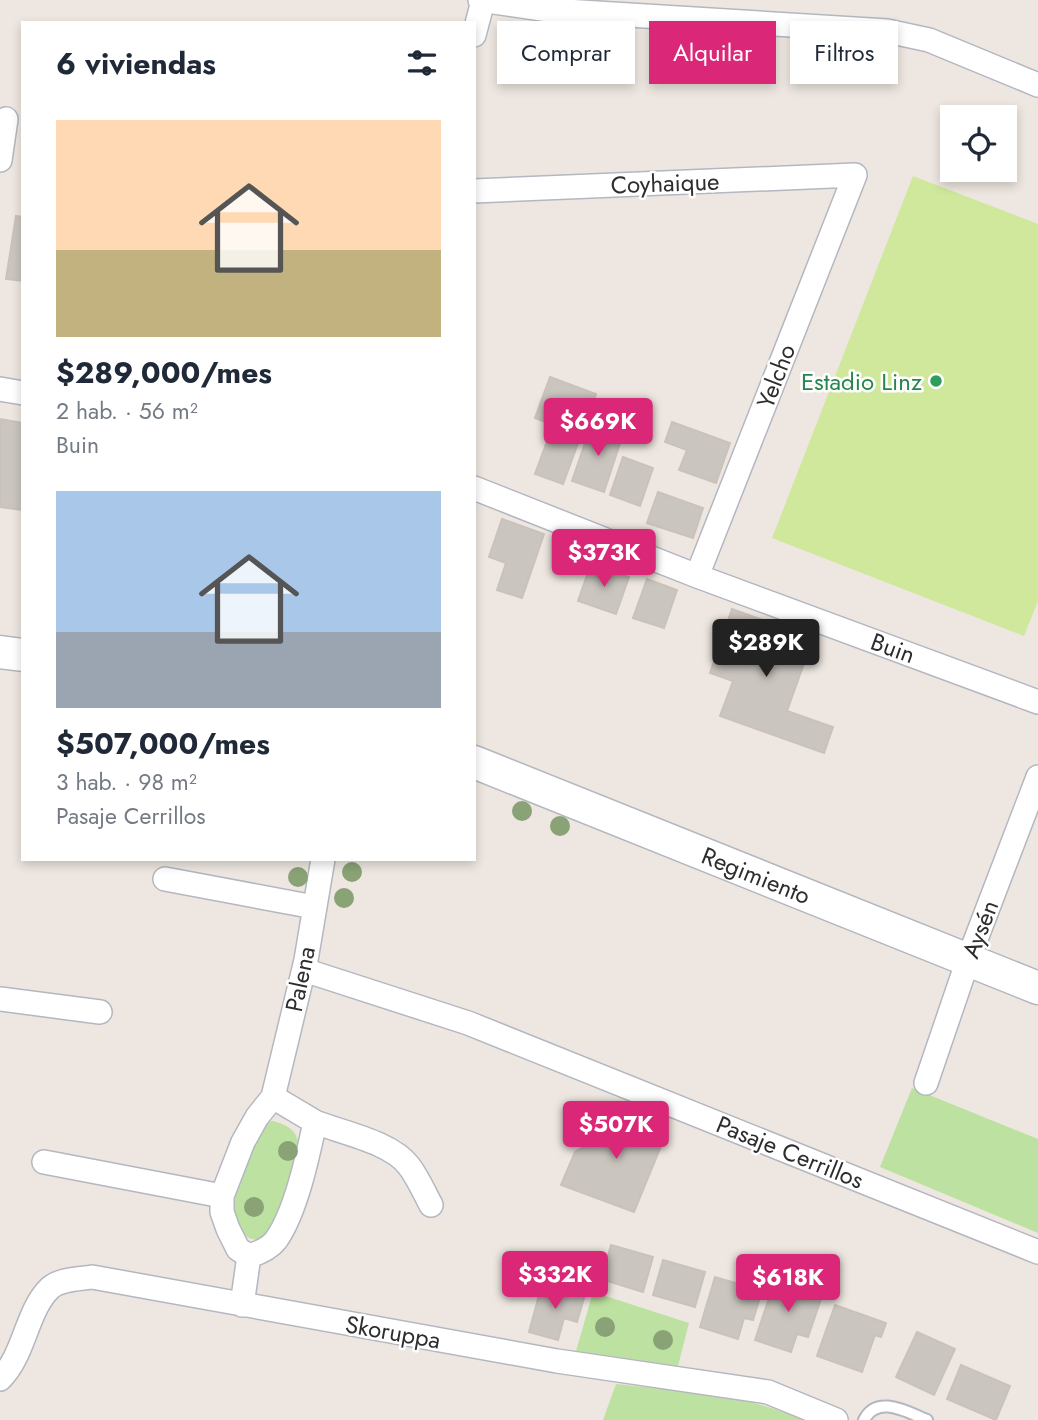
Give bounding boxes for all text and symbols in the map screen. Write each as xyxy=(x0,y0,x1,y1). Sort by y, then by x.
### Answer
chip: Comprar xyxy=(497,21,635,84)
chip: Alquilar xyxy=(649,21,776,84)
chip: Filtros xyxy=(790,21,898,84)
text: 6 viviendas xyxy=(56,42,216,85)
icon: filters xyxy=(403,44,441,82)
map controls xyxy=(940,105,1017,182)
button: locate xyxy=(940,105,1017,182)
street label: Coyhaique xyxy=(610,164,720,202)
icon: home xyxy=(186,165,312,291)
street label: Yelcho xyxy=(748,339,804,413)
text: $289,000/mes xyxy=(56,351,272,394)
place label: Estadio Linz xyxy=(801,364,922,399)
marker: Estadio Linz xyxy=(928,373,944,389)
text: 2 hab. · 56 m² xyxy=(56,394,198,428)
pin: $669K xyxy=(549,398,647,458)
text: $669K xyxy=(560,404,636,438)
text: Buin xyxy=(56,428,99,462)
pin: $373K xyxy=(555,530,653,589)
text: $373K xyxy=(568,535,640,569)
icon: home xyxy=(186,536,312,662)
pin: $289K xyxy=(717,620,815,679)
street label: Buin xyxy=(866,624,920,672)
text: $289K xyxy=(728,625,804,659)
text: $507,000/mes xyxy=(56,722,270,765)
text: 3 hab. · 98 m² xyxy=(56,765,197,799)
text: Pasaje Cerrillos xyxy=(56,799,206,833)
street label: Regimiento xyxy=(696,838,816,913)
street label: Aysén xyxy=(953,895,1007,963)
street label: Palena xyxy=(276,943,324,1015)
pin: $507K xyxy=(567,1102,665,1161)
text: $507K xyxy=(579,1107,653,1141)
street label: Pasaje Cerrillos xyxy=(711,1107,869,1197)
pin: $332K xyxy=(506,1252,604,1311)
pin: $618K xyxy=(739,1254,837,1314)
text: $332K xyxy=(518,1257,592,1291)
text: $618K xyxy=(752,1260,824,1294)
street label: Skoruppa xyxy=(343,1306,443,1358)

